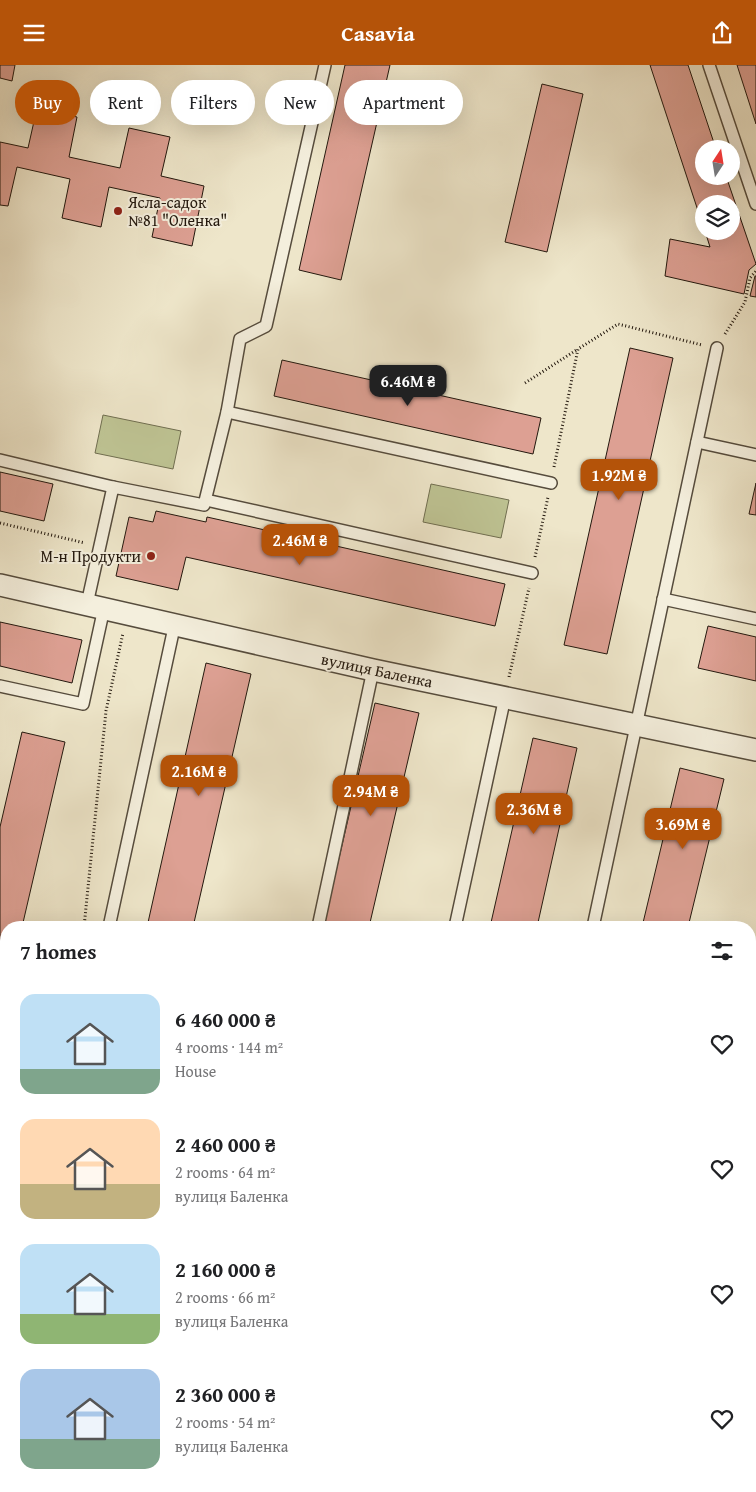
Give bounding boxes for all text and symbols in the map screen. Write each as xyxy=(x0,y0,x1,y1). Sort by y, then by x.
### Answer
text: Casavia xyxy=(341,17,415,49)
icon: menu xyxy=(20,19,48,47)
icon: share xyxy=(708,19,736,47)
chip: Buy xyxy=(15,80,80,125)
chip: Rent xyxy=(90,80,161,125)
chip: Filters xyxy=(171,80,255,125)
chip: New xyxy=(265,80,334,125)
chip: Apartment xyxy=(344,80,463,125)
north arrow xyxy=(695,140,740,185)
map controls xyxy=(695,140,740,240)
place label: Ясла-садок №81 "Оленка" xyxy=(127,190,227,232)
button: layers xyxy=(695,195,740,240)
marker: Ясла-садок №81 "Оленка" xyxy=(112,205,124,217)
pin: 6.46M ₴ xyxy=(362,365,454,407)
text: 6.46M ₴ xyxy=(381,369,435,393)
pin: 1.92M ₴ xyxy=(573,459,665,501)
text: 1.92M ₴ xyxy=(592,463,646,487)
pin: 2.46M ₴ xyxy=(254,523,346,566)
text: 2.46M ₴ xyxy=(273,528,327,552)
place label: М-н Продукти xyxy=(41,544,141,568)
marker: М-н Продукти xyxy=(145,550,157,562)
street label: вулиця Баленка xyxy=(319,646,435,694)
pin: 2.16M ₴ xyxy=(153,755,245,797)
text: 2.16M ₴ xyxy=(172,759,226,783)
pin: 2.94M ₴ xyxy=(325,775,417,817)
text: 2.94M ₴ xyxy=(344,779,398,803)
pin: 2.36M ₴ xyxy=(488,793,580,835)
text: 2.36M ₴ xyxy=(507,797,561,821)
pin: 3.69M ₴ xyxy=(637,807,729,850)
text: 3.69M ₴ xyxy=(656,812,710,836)
text: 7 homes xyxy=(20,936,96,967)
icon: filters xyxy=(708,937,736,965)
text: 6 460 000 ₴ xyxy=(175,1004,276,1035)
icon: home xyxy=(60,1014,120,1074)
icon: heart xyxy=(708,1030,736,1058)
text: 4 rooms · 144 m² xyxy=(175,1035,283,1059)
text: House xyxy=(175,1059,216,1083)
text: 2 460 000 ₴ xyxy=(175,1129,276,1160)
icon: home xyxy=(60,1139,120,1199)
icon: heart xyxy=(708,1155,736,1183)
text: 2 rooms · 64 m² xyxy=(175,1160,275,1184)
text: вулиця Баленка xyxy=(175,1184,288,1208)
text: 2 160 000 ₴ xyxy=(175,1254,276,1285)
icon: home xyxy=(60,1264,120,1324)
icon: heart xyxy=(708,1280,736,1308)
text: 2 rooms · 66 m² xyxy=(175,1285,275,1309)
text: вулиця Баленка xyxy=(175,1309,288,1333)
text: 2 360 000 ₴ xyxy=(175,1379,276,1410)
icon: home xyxy=(60,1389,120,1449)
icon: heart xyxy=(708,1405,736,1433)
text: 2 rooms · 54 m² xyxy=(175,1410,275,1434)
text: вулиця Баленка xyxy=(175,1434,288,1458)

